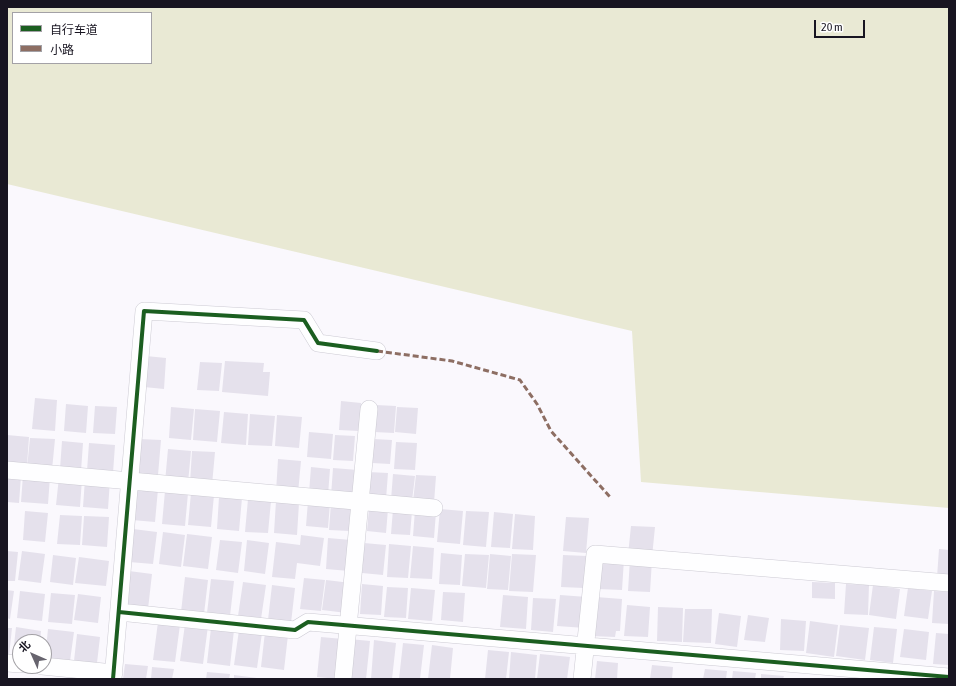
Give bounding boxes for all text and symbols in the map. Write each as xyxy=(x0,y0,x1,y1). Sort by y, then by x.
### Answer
legend xyxy=(12,12,152,64)
scale bar xyxy=(816,12,867,38)
text: 20 m xyxy=(821,20,843,34)
text: 自行车道 xyxy=(50,23,98,37)
text: 小路 xyxy=(50,43,74,57)
north arrow xyxy=(12,634,52,674)
text: 北 xyxy=(16,638,32,654)

